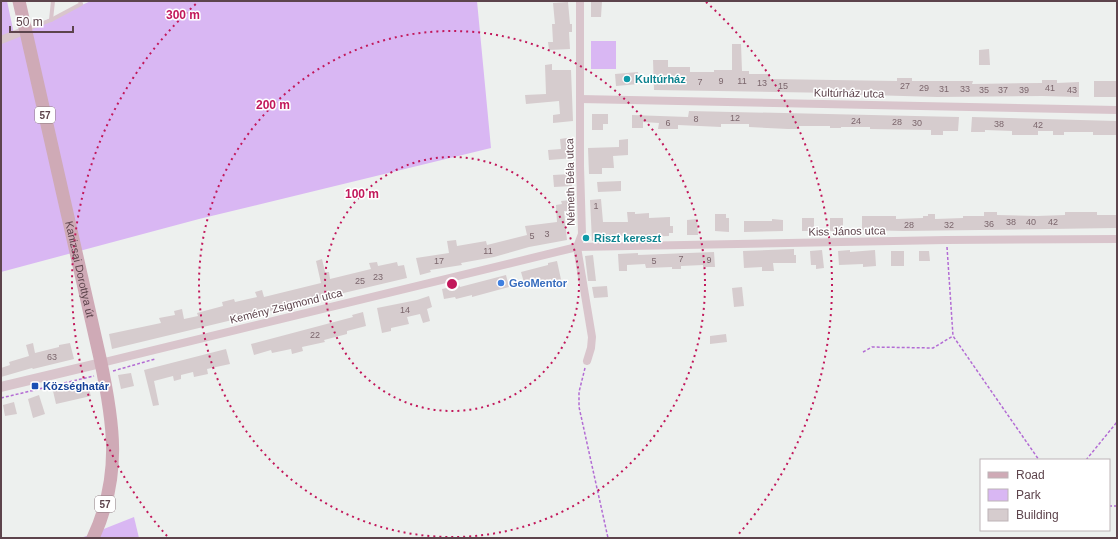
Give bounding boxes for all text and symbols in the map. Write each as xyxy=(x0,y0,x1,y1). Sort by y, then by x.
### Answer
scale bar xyxy=(10,8,73,34)
text: 300 m xyxy=(166,8,200,22)
text: 50 m xyxy=(16,15,43,29)
place label: Kultúrház xyxy=(635,73,686,85)
marker: Kultúrház xyxy=(622,74,632,84)
house number: 9 xyxy=(718,76,724,86)
house number: 11 xyxy=(737,76,747,86)
house number: 7 xyxy=(697,77,703,87)
house number: 13 xyxy=(757,78,767,88)
house number: 15 xyxy=(778,81,788,91)
house number: 27 xyxy=(900,81,910,91)
house number: 29 xyxy=(919,83,929,93)
house number: 41 xyxy=(1045,83,1055,93)
house number: 31 xyxy=(939,84,949,94)
house number: 33 xyxy=(960,84,970,94)
house number: 35 xyxy=(979,85,989,95)
house number: 37 xyxy=(998,85,1008,95)
house number: 39 xyxy=(1019,85,1029,95)
house number: 43 xyxy=(1067,85,1077,95)
street label: Kultúrház utca xyxy=(814,86,885,100)
text: 200 m xyxy=(256,98,290,112)
road number: 57 xyxy=(35,107,55,123)
house number: 12 xyxy=(730,113,740,123)
house number: 8 xyxy=(693,114,699,124)
house number: 24 xyxy=(851,116,861,126)
house number: 28 xyxy=(892,117,902,127)
house number: 6 xyxy=(665,118,671,128)
house number: 30 xyxy=(912,118,922,128)
house number: 38 xyxy=(994,119,1004,129)
house number: 42 xyxy=(1033,120,1043,130)
street label: Németh Béla utca xyxy=(563,137,577,226)
text: 100 m xyxy=(345,187,379,201)
house number: 1 xyxy=(593,201,599,211)
house number: 38 xyxy=(1006,217,1016,227)
house number: 40 xyxy=(1026,217,1036,227)
house number: 42 xyxy=(1048,217,1058,227)
house number: 36 xyxy=(984,219,994,229)
street label: Kanizsai Dorottya út xyxy=(63,220,97,319)
house number: 28 xyxy=(904,220,914,230)
house number: 32 xyxy=(944,220,954,230)
street label: Kiss János utca xyxy=(808,224,886,238)
house number: 3 xyxy=(544,229,550,239)
house number: 5 xyxy=(529,231,535,241)
place label: Riszt kereszt xyxy=(594,232,662,244)
marker: Riszt kereszt xyxy=(581,233,591,243)
house number: 11 xyxy=(483,246,493,256)
house number: 7 xyxy=(678,254,684,264)
house number: 9 xyxy=(706,255,712,265)
house number: 17 xyxy=(434,256,444,266)
house number: 5 xyxy=(651,256,657,266)
house number: 23 xyxy=(373,272,383,282)
house number: 25 xyxy=(355,276,365,286)
centre of rings xyxy=(445,277,459,291)
place label: GeoMentor xyxy=(509,277,568,289)
marker: GeoMentor xyxy=(496,278,506,288)
street label: Kemény Zsigmond utca xyxy=(228,286,344,326)
house number: 14 xyxy=(400,305,410,315)
house number: 22 xyxy=(310,330,320,340)
house number: 63 xyxy=(47,352,57,362)
place label: Községhatár xyxy=(43,380,110,392)
marker: Községhatár xyxy=(30,381,40,391)
legend xyxy=(980,459,1110,531)
text: Road xyxy=(1016,468,1045,482)
text: Park xyxy=(1016,488,1042,502)
road number: 57 xyxy=(95,496,115,512)
text: Building xyxy=(1016,508,1059,522)

